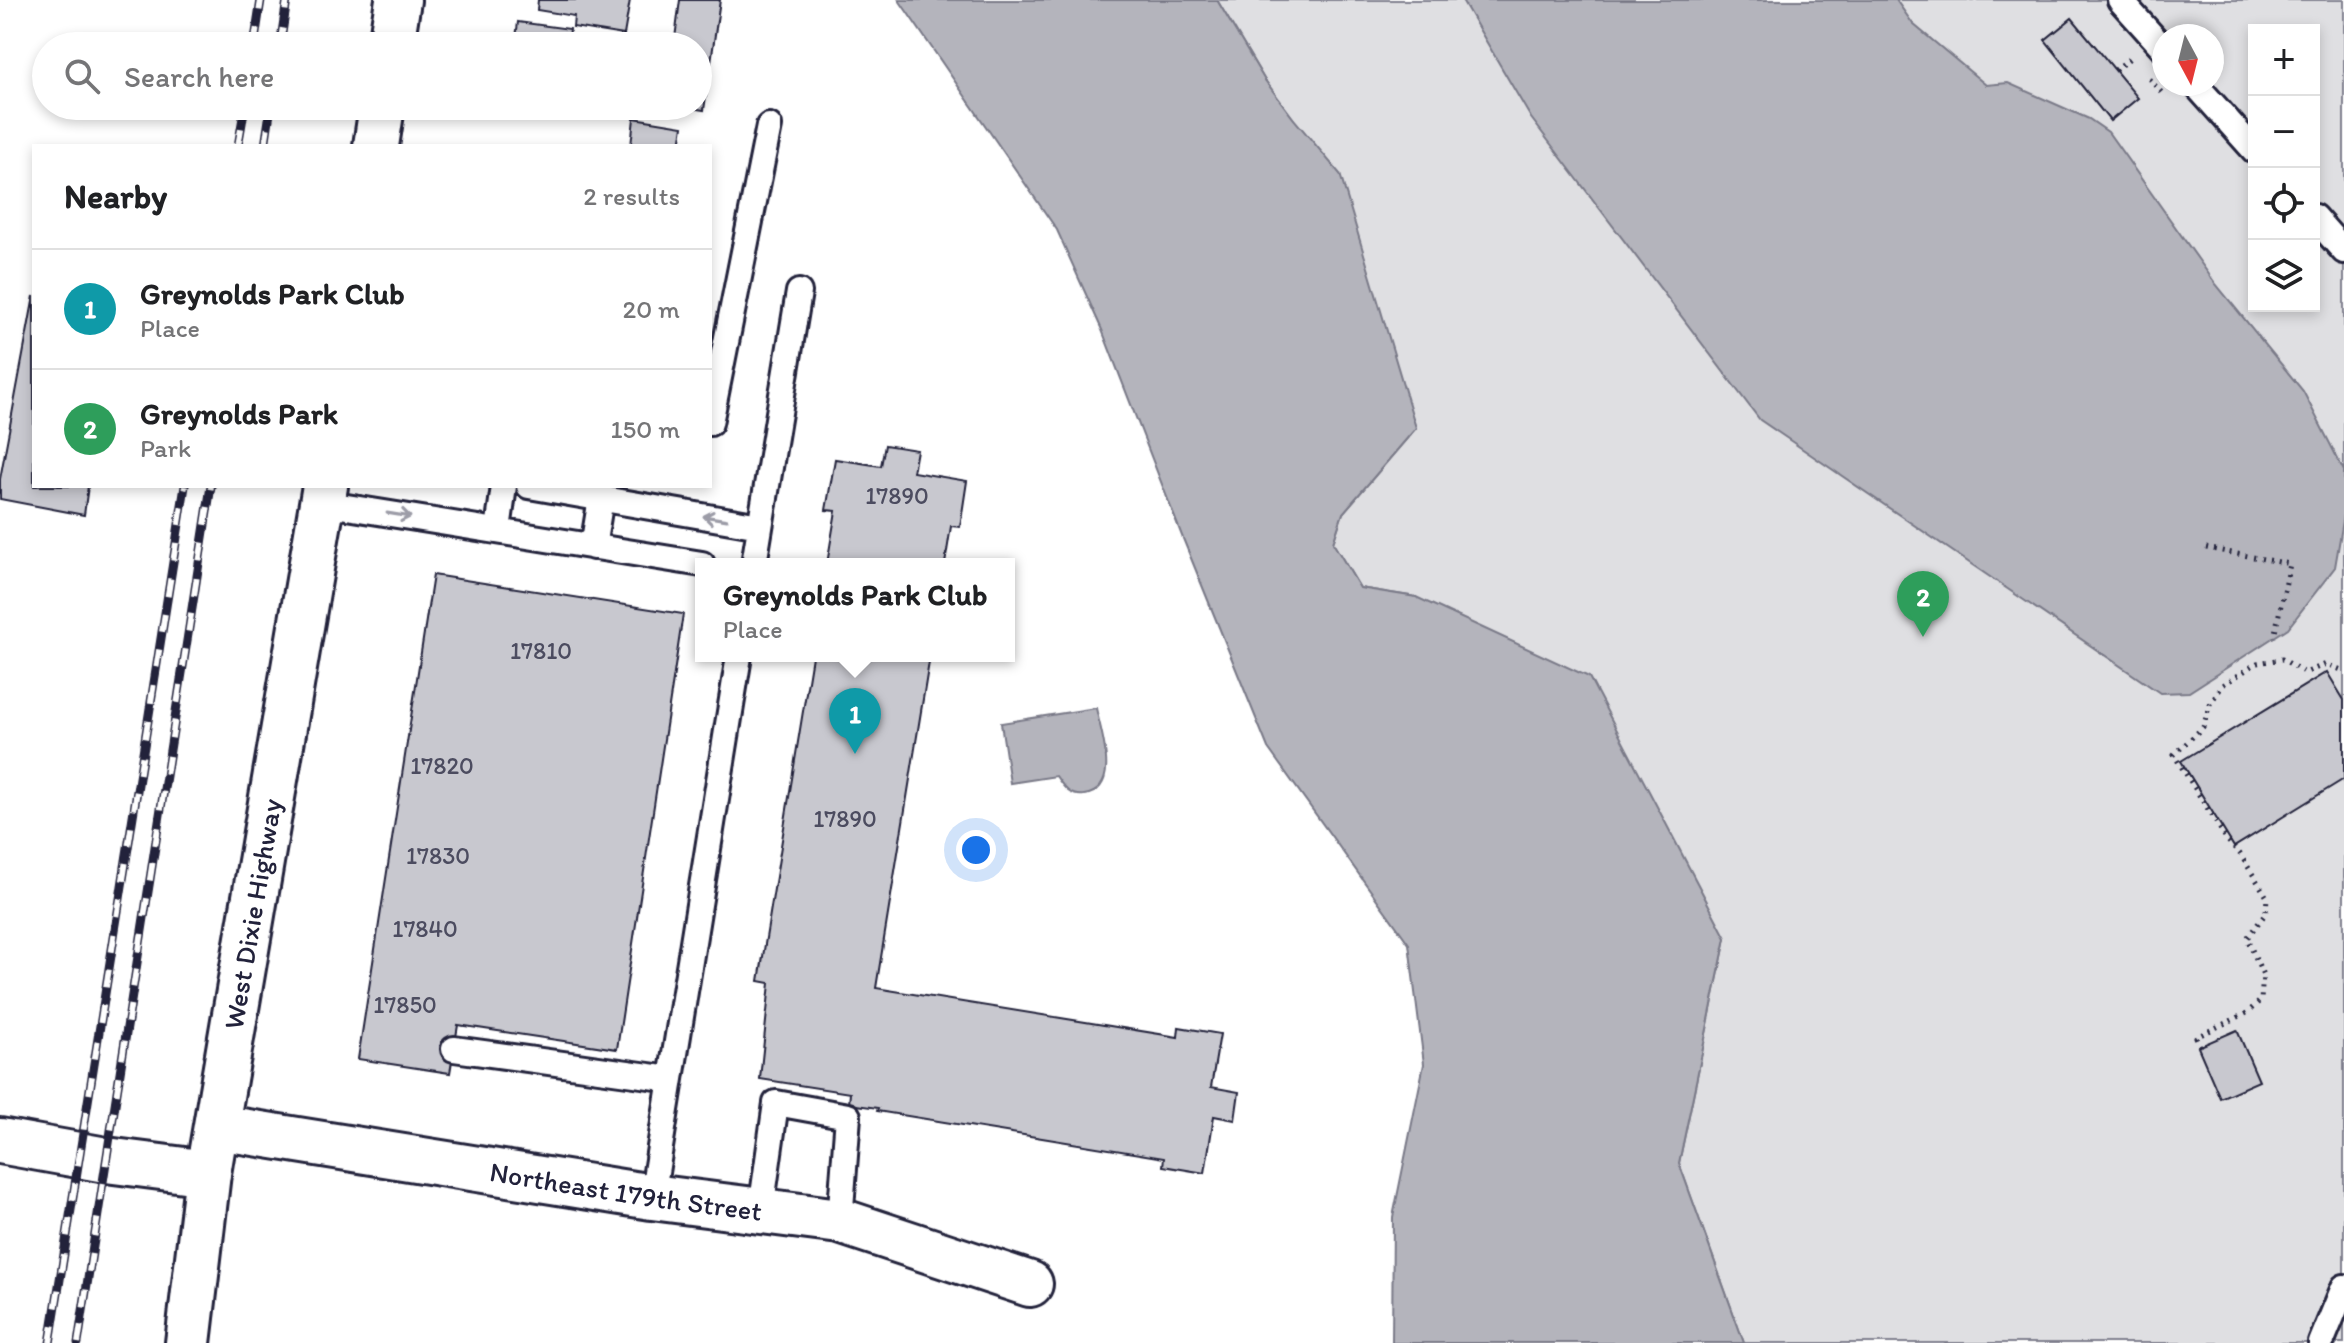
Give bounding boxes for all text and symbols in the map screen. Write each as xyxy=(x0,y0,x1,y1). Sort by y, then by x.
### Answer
north arrow xyxy=(2152,24,2224,96)
map controls xyxy=(2248,24,2320,312)
button: + xyxy=(2248,24,2320,96)
search box xyxy=(32,32,712,120)
icon: search xyxy=(60,54,104,98)
text: Search here xyxy=(124,58,274,95)
button: − xyxy=(2248,96,2320,168)
button: locate xyxy=(2248,168,2320,240)
text: Nearby xyxy=(64,176,167,217)
text: 2 results xyxy=(583,180,680,212)
button: layers xyxy=(2248,240,2320,312)
text: Greynolds Park Club xyxy=(140,275,405,312)
text: 1 xyxy=(84,293,96,325)
text: 20 m xyxy=(623,293,680,325)
text: Place xyxy=(140,312,200,344)
text: Greynolds Park xyxy=(140,395,338,432)
text: 2 xyxy=(83,413,97,445)
text: 150 m xyxy=(611,413,680,445)
text: Park xyxy=(140,432,191,464)
house number: 17890 xyxy=(865,481,929,510)
one-way arrow xyxy=(386,508,412,523)
one-way arrow xyxy=(702,510,728,525)
popup xyxy=(695,558,1015,662)
pin: 2 xyxy=(1897,571,1949,637)
text: Greynolds Park Club xyxy=(723,576,987,613)
text: Place xyxy=(723,613,783,645)
house number: 17810 xyxy=(510,636,572,665)
pin: 1 xyxy=(829,688,881,754)
house number: 17820 xyxy=(410,751,474,780)
street label: West Dixie Highway xyxy=(216,796,288,1032)
house number: 17890 xyxy=(813,804,877,833)
your location xyxy=(956,830,996,870)
house number: 17830 xyxy=(406,841,470,870)
house number: 17840 xyxy=(392,914,458,943)
house number: 17850 xyxy=(373,990,437,1019)
street label: Northeast 179th Street xyxy=(487,1154,764,1228)

